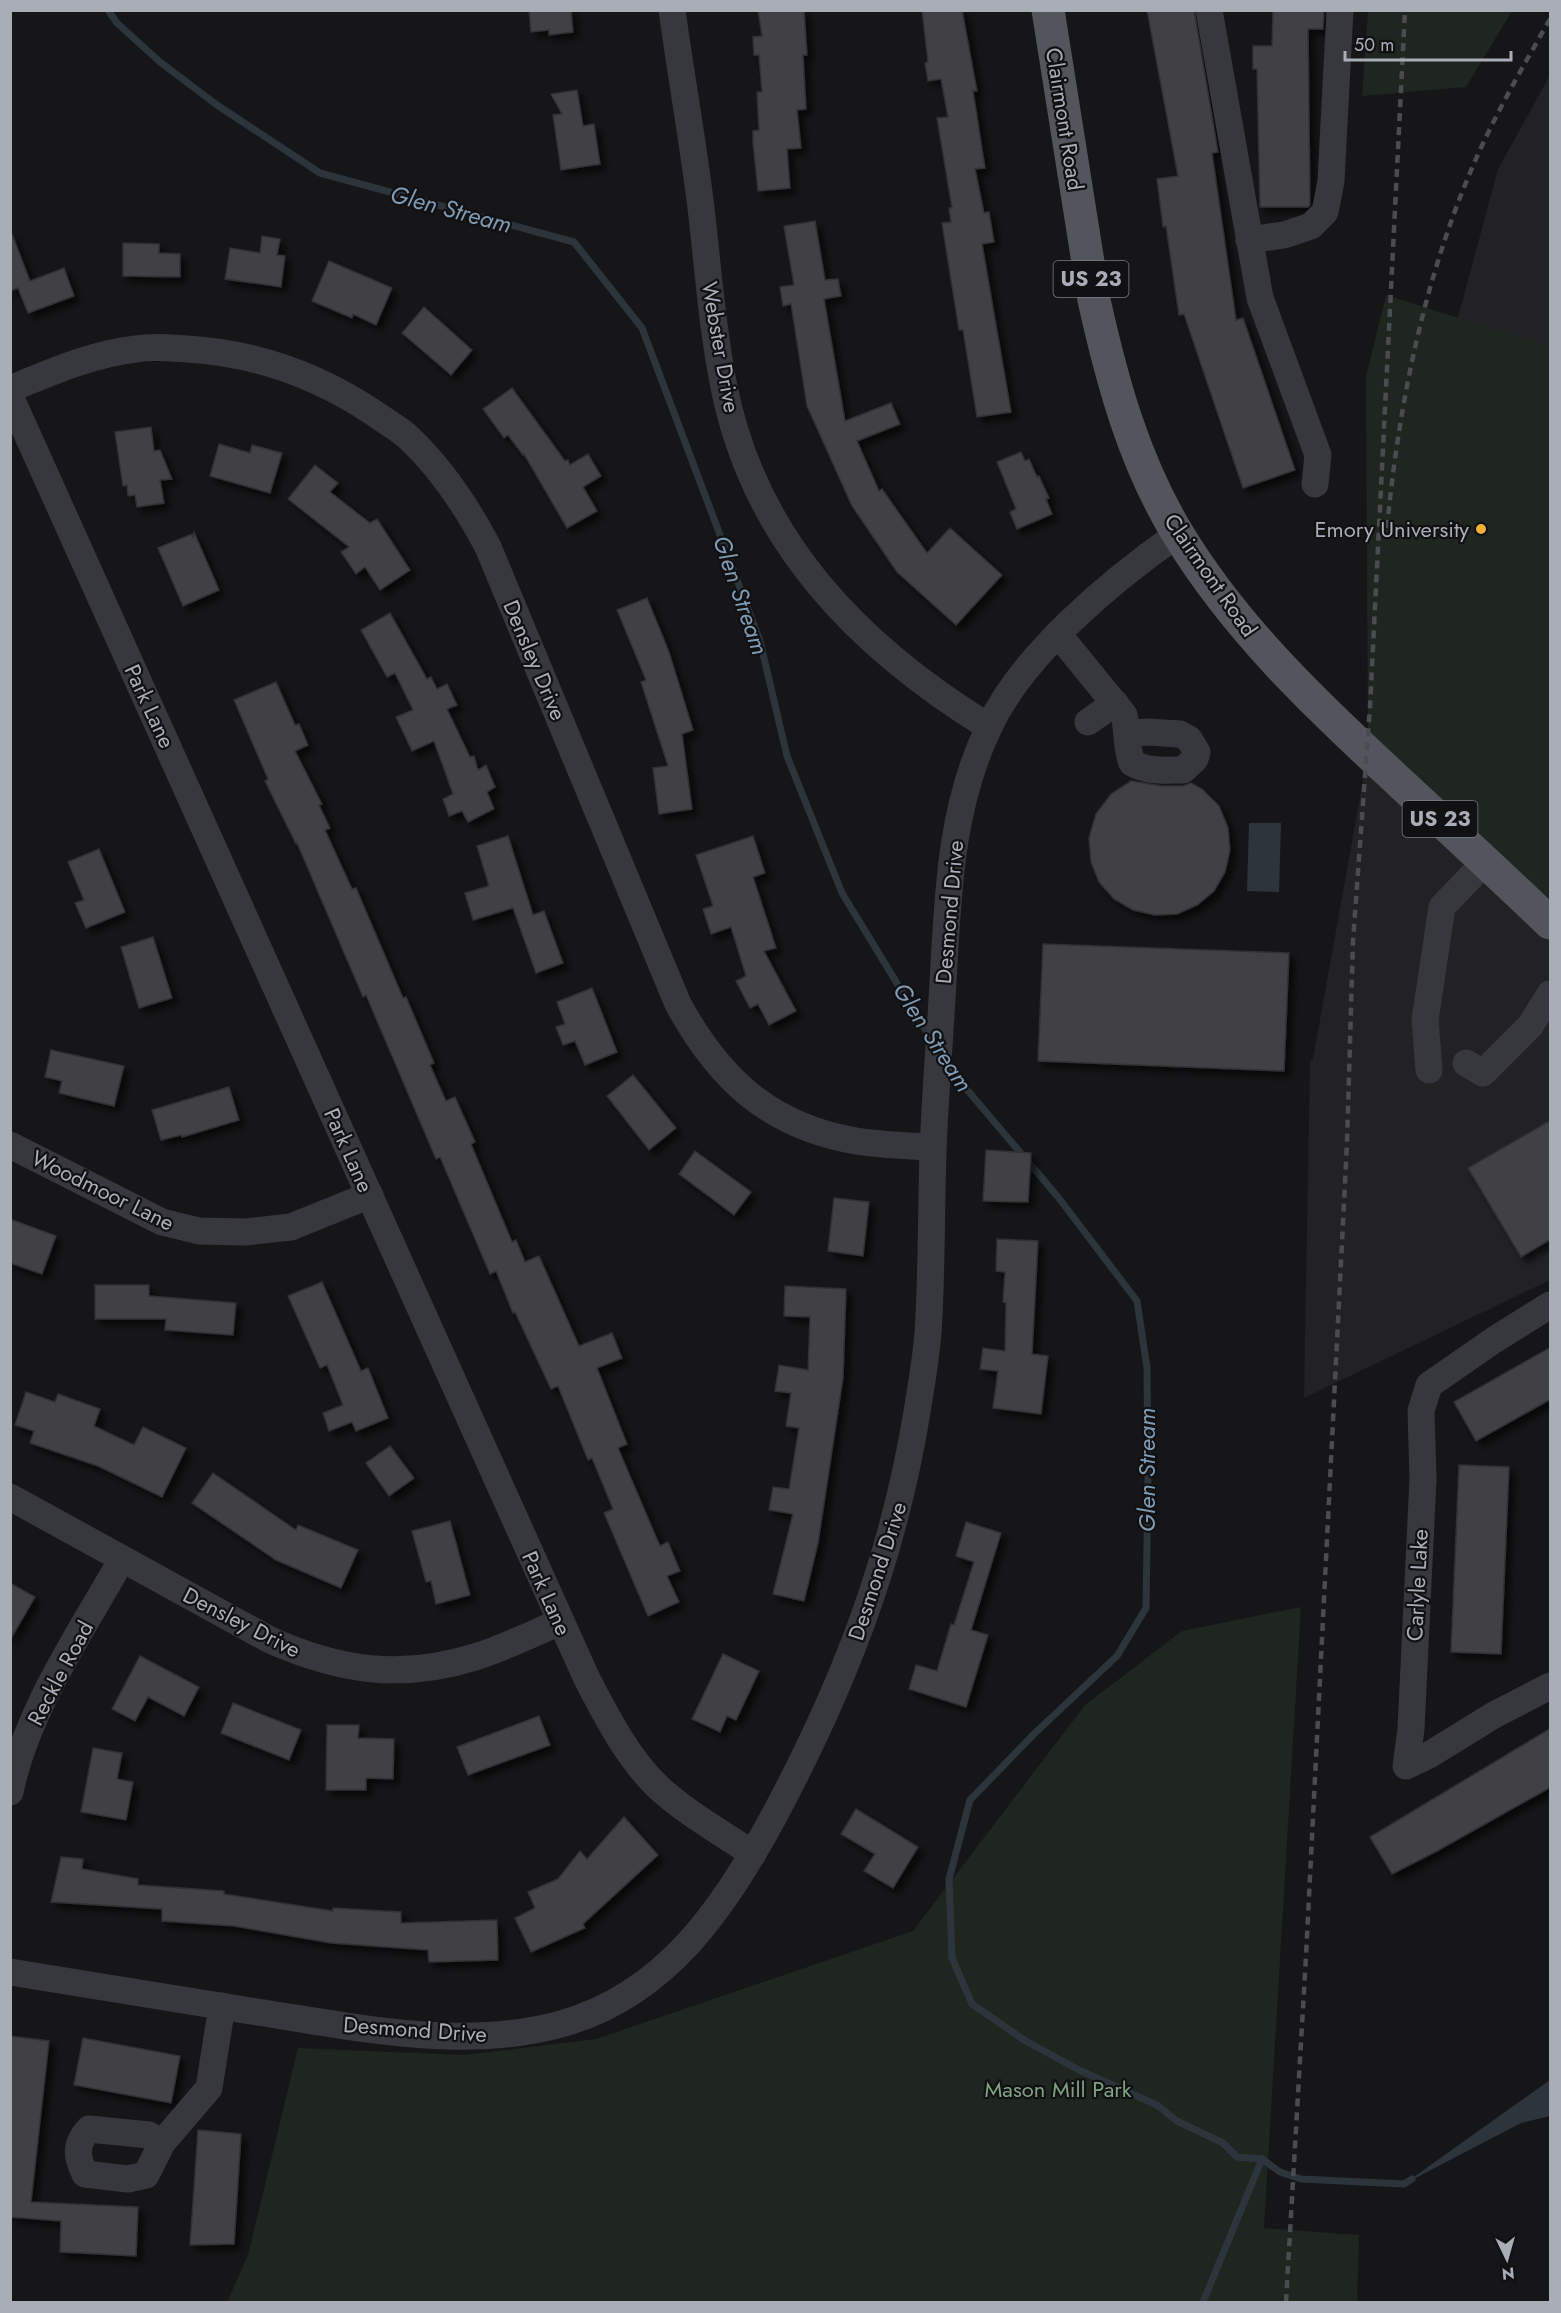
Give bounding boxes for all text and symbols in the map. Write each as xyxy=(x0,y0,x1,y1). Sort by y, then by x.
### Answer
scale bar xyxy=(1345,24,1512,62)
text: 50 m xyxy=(1354,32,1394,58)
street label: Clairmont Road xyxy=(1038,45,1092,193)
water label: Glen Stream xyxy=(386,176,516,242)
road number: US 23 xyxy=(1054,261,1128,297)
street label: Webster Drive xyxy=(694,279,748,415)
street label: Clairmont Road xyxy=(1157,507,1265,643)
place label: Emory University xyxy=(1314,513,1469,545)
marker: Emory University xyxy=(1474,522,1488,536)
water label: Glen Stream xyxy=(704,531,778,659)
street label: Densley Drive xyxy=(495,595,575,725)
street label: Park Lane xyxy=(117,659,183,753)
road number: US 23 xyxy=(1402,801,1478,837)
street label: Desmond Drive xyxy=(927,839,971,985)
water label: Glen Stream xyxy=(884,975,982,1099)
street label: Park Lane xyxy=(316,1103,382,1197)
street label: Woodmoor Lane xyxy=(26,1142,180,1238)
water label: Glen Stream xyxy=(1129,1408,1164,1532)
street label: Desmond Drive xyxy=(840,1498,914,1644)
street label: Carlyle Lake xyxy=(1398,1528,1436,1642)
street label: Park Lane xyxy=(514,1546,580,1640)
street label: Densley Drive xyxy=(178,1579,306,1665)
street label: Reckle Road xyxy=(19,1615,101,1731)
street label: Desmond Drive xyxy=(342,2008,488,2050)
park label: Mason Mill Park xyxy=(985,2073,1132,2105)
north arrow xyxy=(1477,2229,1537,2289)
text: N xyxy=(1501,2261,1516,2285)

